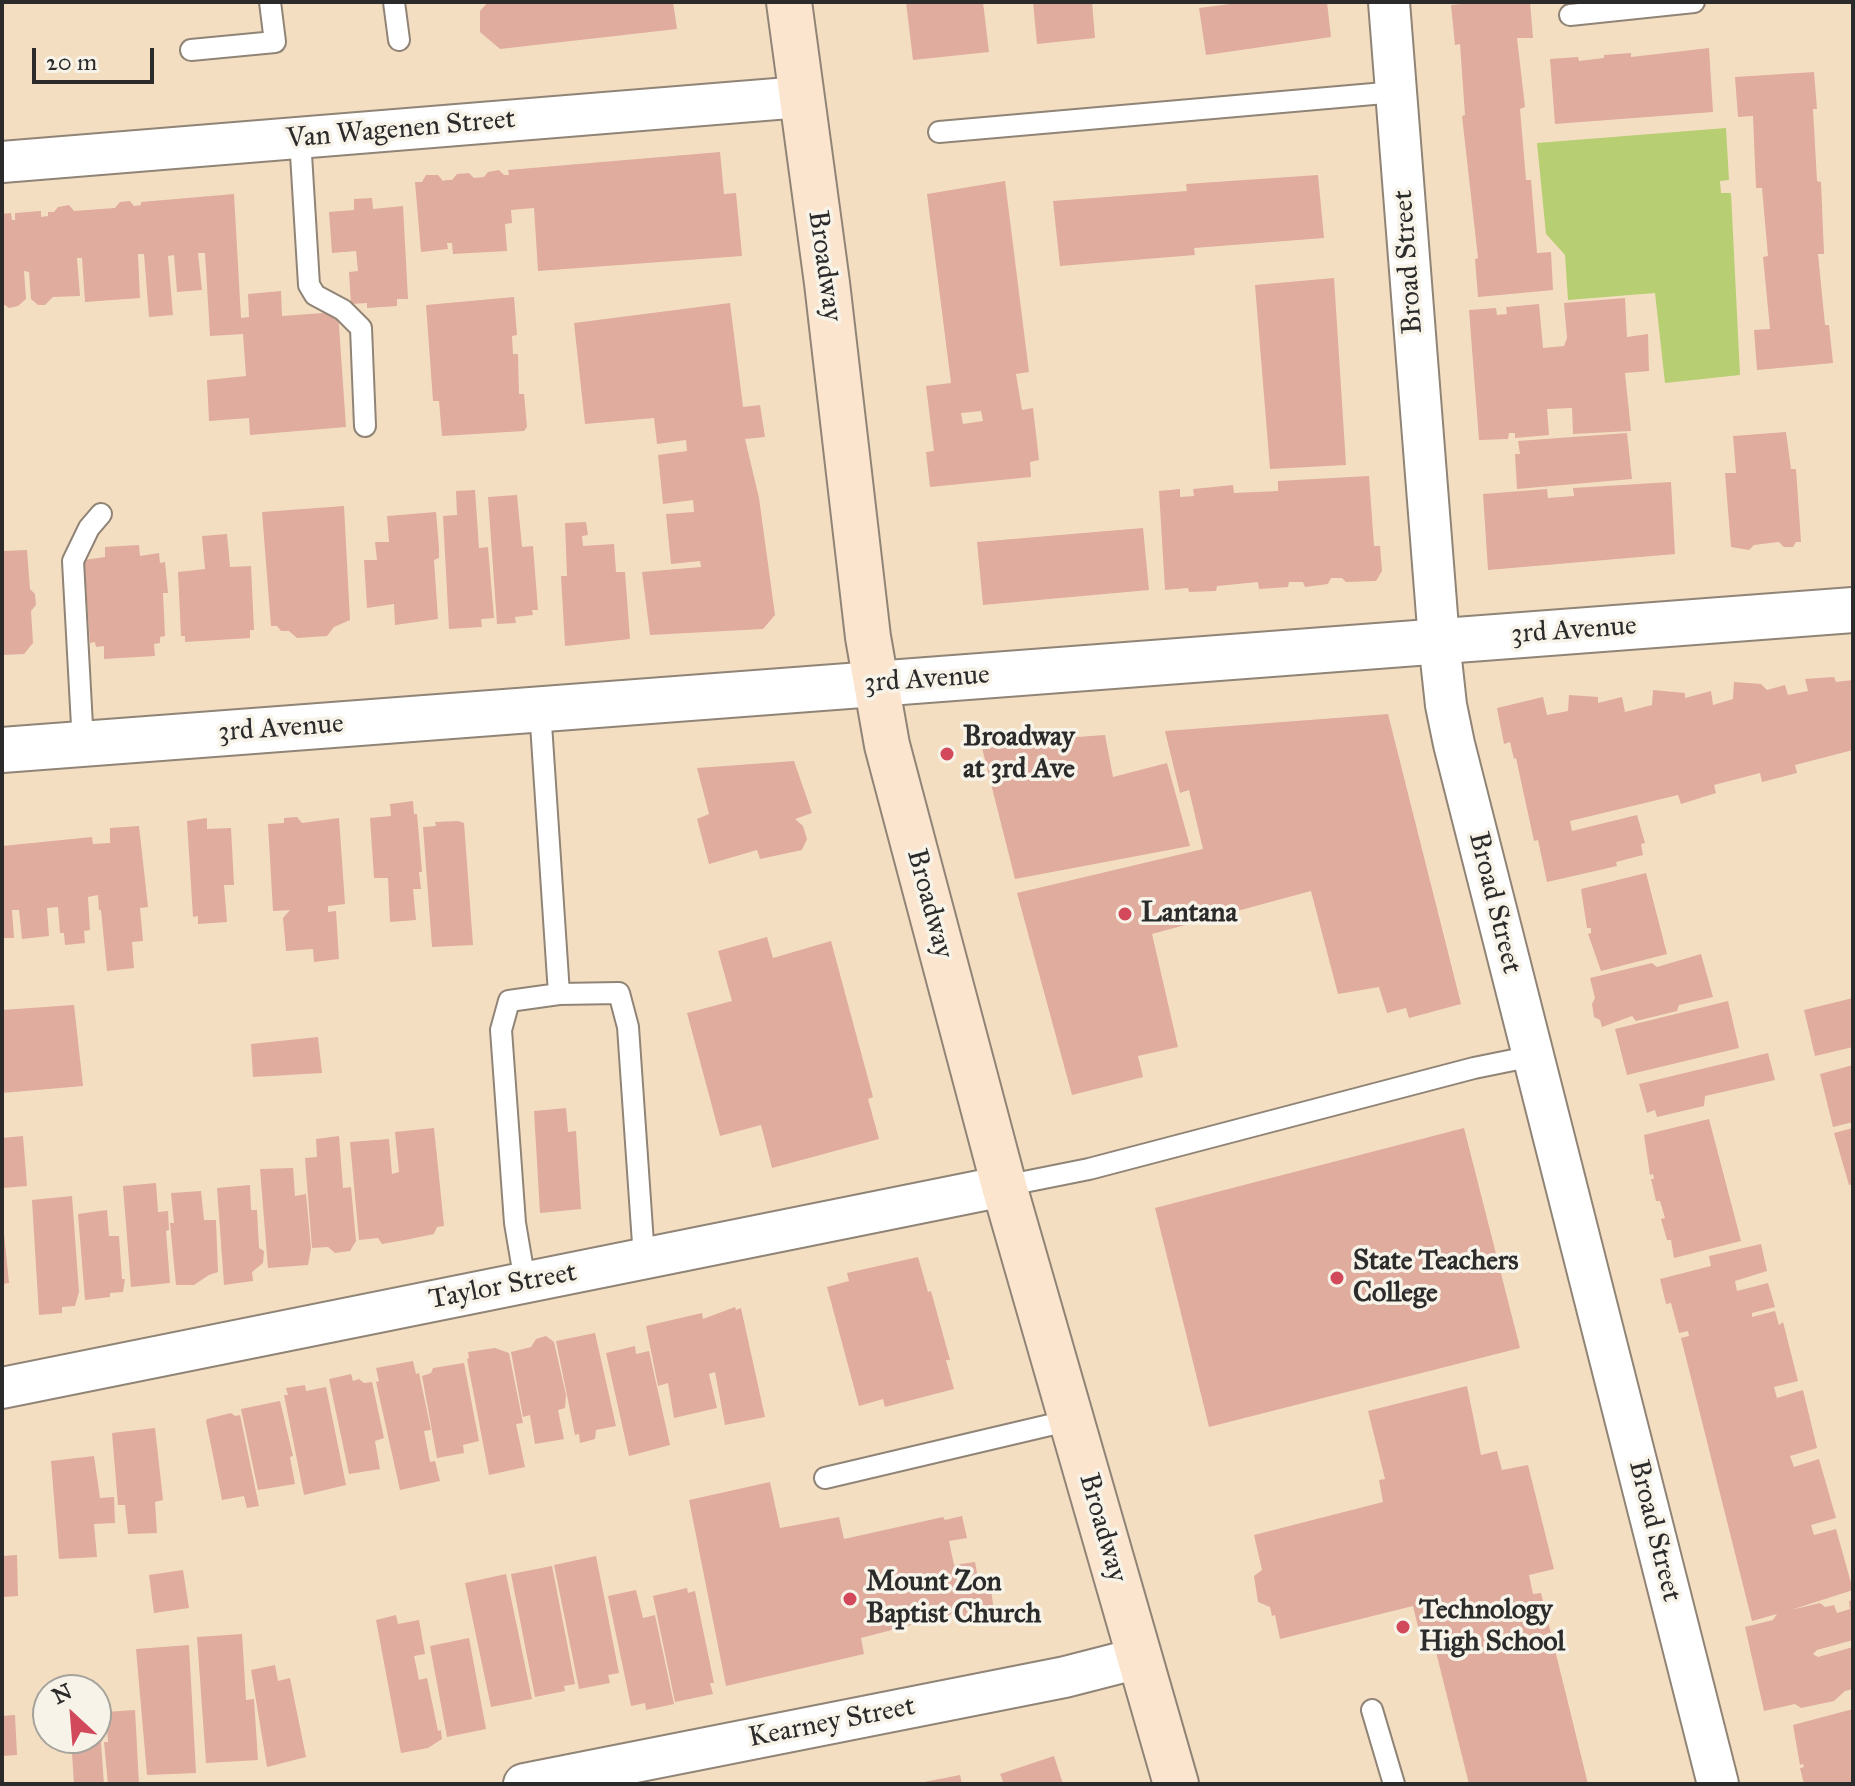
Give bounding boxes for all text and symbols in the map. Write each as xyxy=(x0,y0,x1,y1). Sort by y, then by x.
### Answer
scale bar xyxy=(36,32,158,82)
text: 20 m xyxy=(46,47,97,77)
street label: Van Wagenen Street xyxy=(285,103,517,157)
street label: Broad Street xyxy=(1387,189,1431,335)
street label: Broadway xyxy=(800,208,848,324)
street label: 3rd Avenue xyxy=(1510,610,1638,652)
street label: 3rd Avenue xyxy=(863,659,991,701)
street label: 3rd Avenue xyxy=(217,708,345,750)
place label: Broadway at 3rd Ave xyxy=(963,721,1075,787)
marker: Broadway at 3rd Ave xyxy=(938,745,956,763)
street label: Broad Street xyxy=(1460,829,1528,977)
street label: Broadway xyxy=(898,846,960,962)
place label: Lantana xyxy=(1141,897,1237,931)
marker: Lantana xyxy=(1116,905,1134,923)
place label: State Teachers College xyxy=(1353,1245,1519,1311)
street label: Taylor Street xyxy=(426,1256,580,1318)
marker: State Teachers College xyxy=(1328,1269,1346,1287)
street label: Broad Street xyxy=(1620,1457,1688,1605)
street label: Broadway xyxy=(1070,1470,1134,1586)
place label: Mount Zon Baptist Church xyxy=(866,1566,1041,1632)
marker: Mount Zon Baptist Church xyxy=(841,1590,859,1608)
place label: Technology High School xyxy=(1419,1594,1565,1660)
marker: Technology High School xyxy=(1394,1618,1412,1636)
north arrow xyxy=(32,1674,112,1754)
text: N xyxy=(48,1678,76,1710)
street label: Kearney Street xyxy=(746,1690,918,1756)

